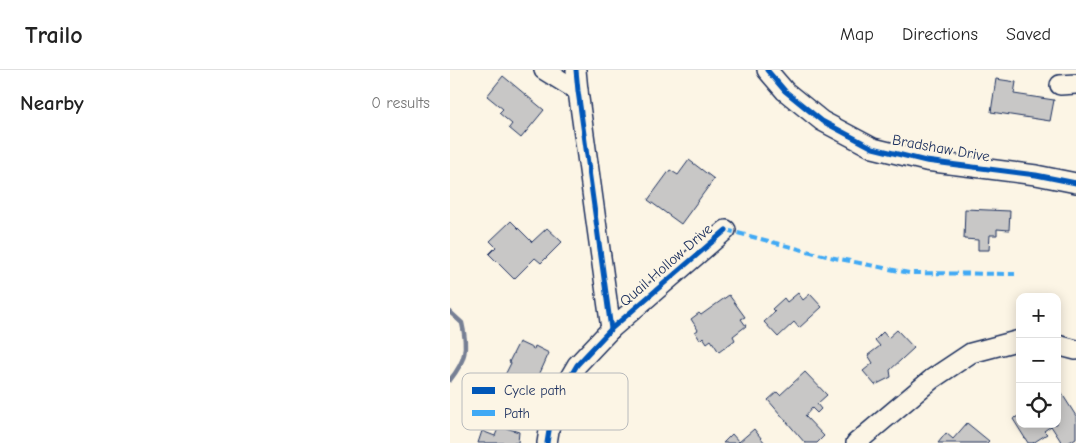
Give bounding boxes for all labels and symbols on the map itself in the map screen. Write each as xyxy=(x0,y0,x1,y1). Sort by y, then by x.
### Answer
street label: Bradshaw Drive xyxy=(891,131,992,166)
street label: Quail Hollow Drive xyxy=(616,219,716,310)
legend xyxy=(462,373,628,430)
text: Cycle path xyxy=(504,382,566,399)
text: Path xyxy=(504,405,530,422)

